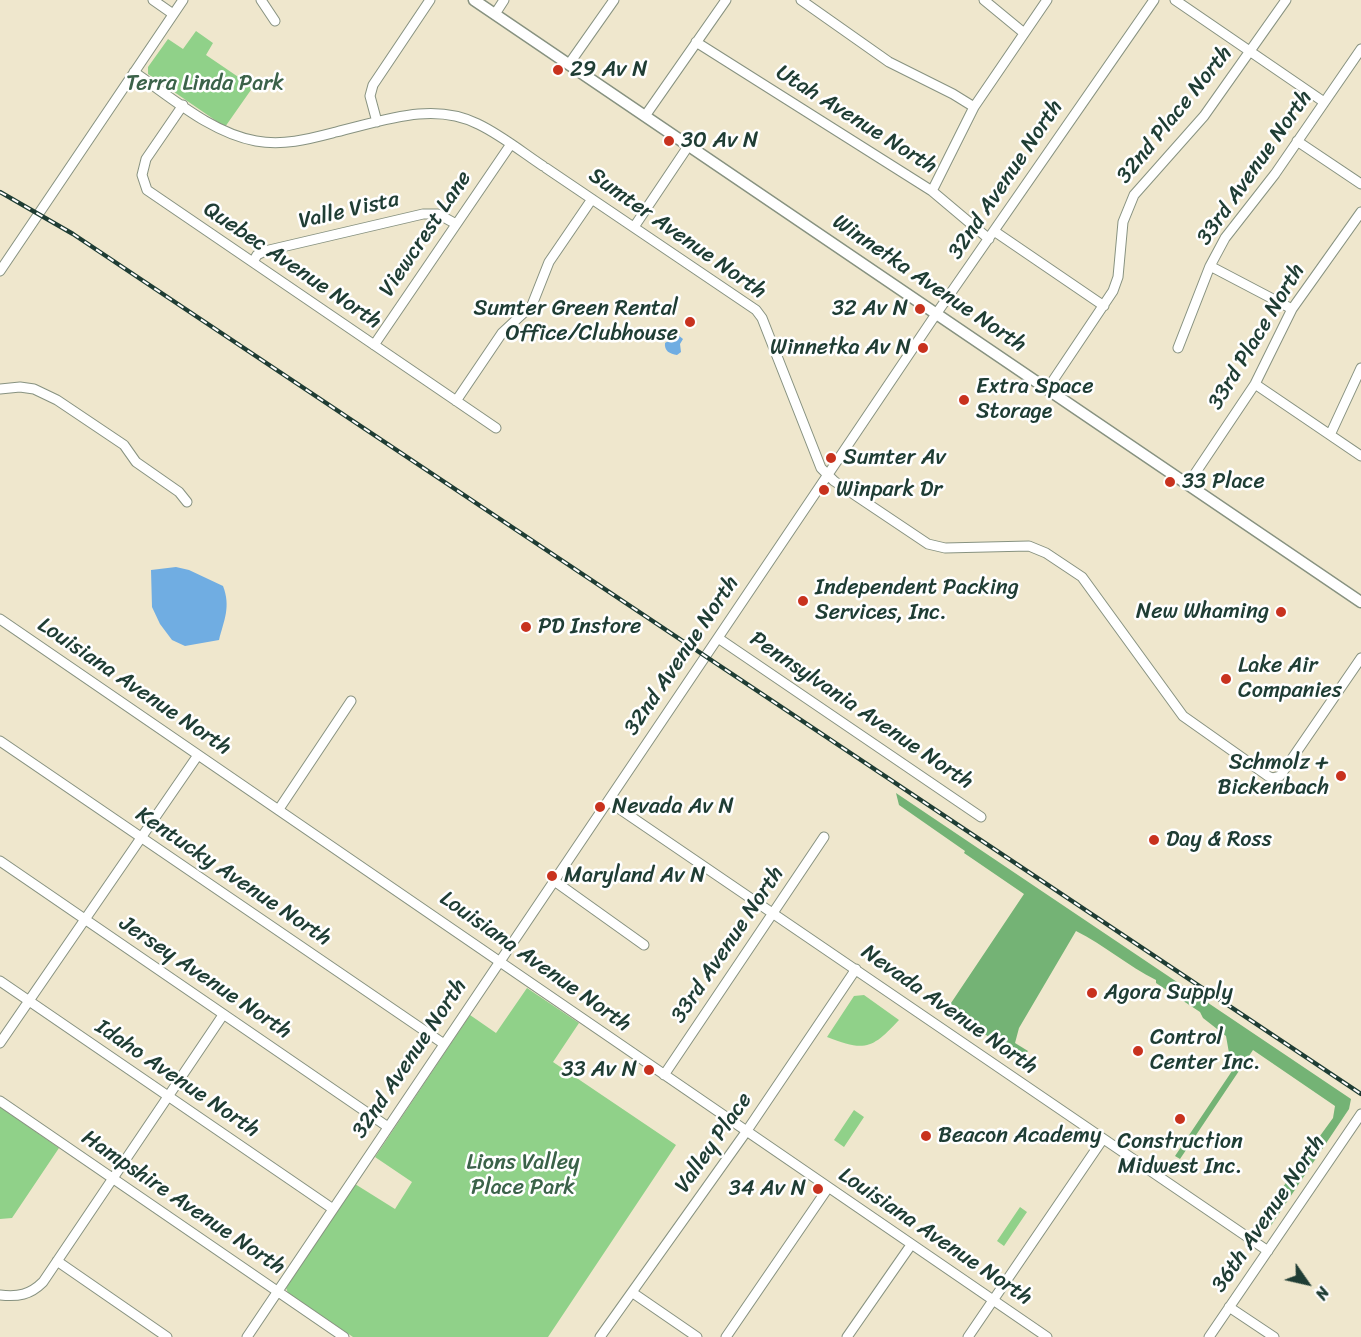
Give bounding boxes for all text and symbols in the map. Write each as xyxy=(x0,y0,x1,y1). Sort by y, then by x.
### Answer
street label: 32nd Place North xyxy=(1112,41,1238,189)
place label: 29 Av N xyxy=(570,57,648,83)
street label: Utah Avenue North xyxy=(771,60,941,180)
marker: 29 Av N xyxy=(551,63,565,77)
park label: Terra Linda Park xyxy=(126,71,284,97)
street label: 33rd Avenue North xyxy=(1192,85,1318,251)
street label: 32nd Avenue North xyxy=(943,95,1069,265)
place label: 30 Av N xyxy=(681,128,758,154)
marker: 30 Av N xyxy=(662,134,676,148)
street label: Sumter Avenue North xyxy=(583,163,771,305)
street label: Viewcrest Lane xyxy=(374,166,478,302)
street label: Valle Vista xyxy=(296,187,402,235)
street label: Quebec Avenue North xyxy=(198,197,386,335)
street label: Winnetka Avenue North xyxy=(827,209,1031,359)
street label: 33rd Place North xyxy=(1203,259,1311,415)
place label: Sumter Green Rental Office/Clubhouse xyxy=(473,296,678,348)
place label: 32 Av N xyxy=(832,296,908,322)
marker: 32 Av N xyxy=(913,302,927,316)
marker: Sumter Green Rental Office/Clubhouse xyxy=(683,315,697,329)
place label: Winnetka Av N xyxy=(770,335,911,361)
marker: Winnetka Av N xyxy=(916,341,930,355)
place label: Extra Space Storage xyxy=(976,374,1094,426)
marker: Extra Space Storage xyxy=(957,393,971,407)
place label: Sumter Av xyxy=(843,445,946,471)
marker: Sumter Av xyxy=(824,451,838,465)
place label: 33 Place xyxy=(1182,469,1265,495)
marker: 33 Place xyxy=(1163,475,1177,489)
place label: Winpark Dr xyxy=(836,477,942,503)
marker: Winpark Dr xyxy=(817,483,831,497)
street label: 32nd Avenue North xyxy=(619,571,745,741)
place label: Independent Packing Services, Inc. xyxy=(815,575,1019,626)
marker: Independent Packing Services, Inc. xyxy=(796,594,810,608)
place label: New Whaming xyxy=(1136,599,1269,625)
marker: New Whaming xyxy=(1274,605,1288,619)
street label: Louisiana Avenue North xyxy=(32,612,236,762)
place label: PD Instore xyxy=(538,614,641,640)
marker: PD Instore xyxy=(519,620,533,634)
street label: Pennsylvania Avenue North xyxy=(744,626,978,796)
place label: Lake Air Companies xyxy=(1238,653,1342,704)
marker: Lake Air Companies xyxy=(1219,672,1233,686)
place label: Schmolz + Bickenbach xyxy=(1218,750,1329,802)
marker: Schmolz + Bickenbach xyxy=(1334,769,1348,783)
place label: Nevada Av N xyxy=(612,794,734,820)
marker: Nevada Av N xyxy=(593,800,607,814)
street label: Kentucky Avenue North xyxy=(130,802,336,952)
place label: Day & Ross xyxy=(1166,827,1272,853)
marker: Day & Ross xyxy=(1147,833,1161,847)
street label: 33rd Avenue North xyxy=(666,862,790,1028)
place label: Maryland Av N xyxy=(564,863,706,889)
marker: Maryland Av N xyxy=(545,869,559,883)
street label: Louisiana Avenue North xyxy=(434,886,636,1038)
street label: Jersey Avenue North xyxy=(114,911,296,1045)
street label: Nevada Avenue North xyxy=(856,939,1042,1081)
street label: 32nd Avenue North xyxy=(347,974,473,1144)
place label: Agora Supply xyxy=(1104,980,1233,1006)
marker: Agora Supply xyxy=(1085,986,1099,1000)
street label: Idaho Avenue North xyxy=(90,1014,264,1144)
place label: Control Center Inc. xyxy=(1150,1025,1261,1076)
marker: Control Center Inc. xyxy=(1131,1044,1145,1058)
place label: 33 Av N xyxy=(561,1057,637,1083)
marker: 33 Av N xyxy=(642,1063,656,1077)
street label: Valley Place xyxy=(670,1088,758,1198)
marker: Construction Midwest Inc. xyxy=(1173,1112,1187,1126)
place label: Beacon Academy xyxy=(938,1123,1101,1149)
street label: Hampshire Avenue North xyxy=(76,1125,290,1281)
marker: Beacon Academy xyxy=(919,1129,933,1143)
place label: Construction Midwest Inc. xyxy=(1117,1129,1243,1180)
street label: 36th Avenue North xyxy=(1207,1130,1331,1298)
park label: Lions Valley Place Park xyxy=(467,1150,579,1202)
street label: Louisiana Avenue North xyxy=(833,1162,1037,1312)
place label: 34 Av N xyxy=(729,1176,806,1202)
marker: 34 Av N xyxy=(811,1182,825,1196)
north arrow xyxy=(1277,1253,1337,1313)

